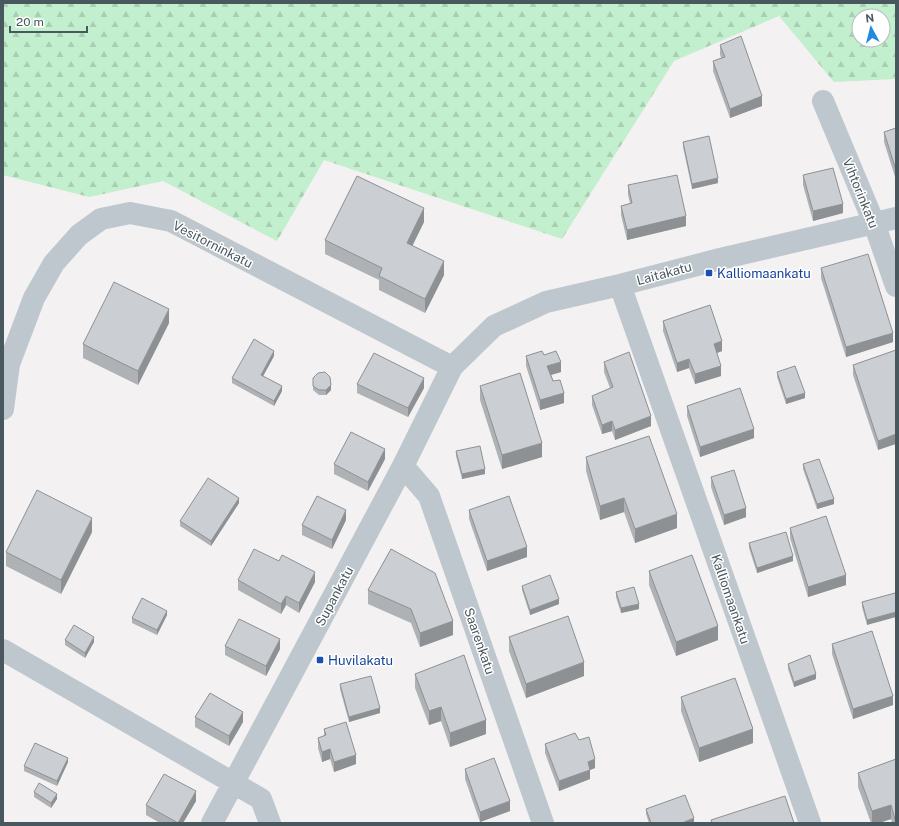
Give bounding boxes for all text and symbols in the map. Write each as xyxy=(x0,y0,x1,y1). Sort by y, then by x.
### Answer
scale bar xyxy=(10,8,87,34)
north arrow xyxy=(851,8,891,48)
text: N xyxy=(865,12,875,25)
text: 20 m xyxy=(16,15,44,29)
street label: Vihtorinkatu xyxy=(840,156,881,230)
street label: Vesitorninkatu xyxy=(170,218,255,271)
street label: Laitakatu xyxy=(635,259,693,288)
place label: Kalliomaankatu xyxy=(717,266,811,281)
marker: Kalliomaankatu xyxy=(704,268,714,278)
street label: Kalliomaankatu xyxy=(708,552,753,646)
street label: Supankatu xyxy=(312,564,356,629)
street label: Saarenkatu xyxy=(461,606,498,676)
place label: Huvilakatu xyxy=(328,653,393,668)
marker: Huvilakatu xyxy=(315,655,325,665)

